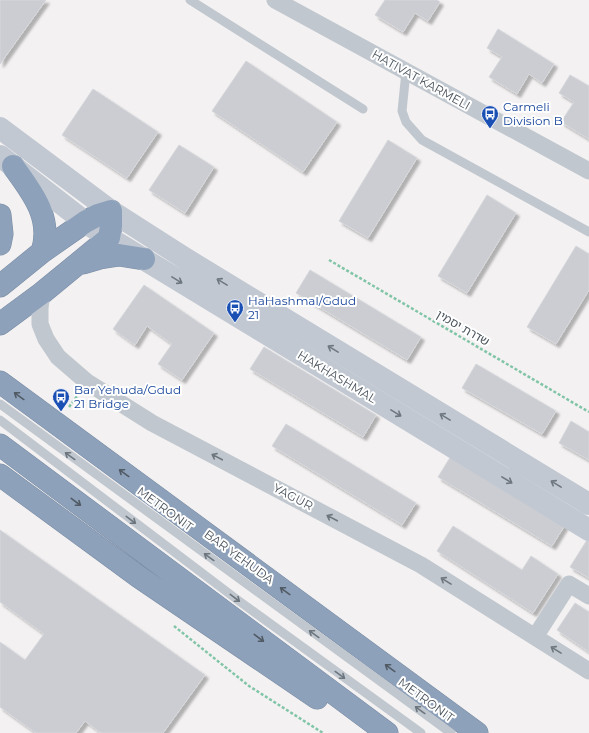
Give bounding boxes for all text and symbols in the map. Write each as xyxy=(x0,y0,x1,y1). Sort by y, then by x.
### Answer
street label: HATIVAT KARMELI xyxy=(369,46,473,113)
place label: Carmeli Division B xyxy=(503,99,563,128)
bus stop icon: Carmeli Division B xyxy=(480,104,500,129)
one-way arrow xyxy=(171,276,183,284)
one-way arrow xyxy=(216,277,228,285)
place label: HaHashmal/Gdud 21 xyxy=(248,293,356,322)
bus stop icon: HaHashmal/Gdud 21 xyxy=(225,298,245,323)
street label: שדרת יסמין xyxy=(434,306,492,349)
one-way arrow xyxy=(327,345,339,353)
street label: HAKHASHMAL xyxy=(295,347,379,406)
place label: Bar Yehuda/Gdud 21 Bridge xyxy=(74,382,181,411)
bus stop icon: Bar Yehuda/Gdud 21 Bridge xyxy=(51,387,71,412)
one-way arrow xyxy=(14,392,25,400)
one-way arrow xyxy=(390,409,402,417)
one-way arrow xyxy=(439,412,451,420)
one-way arrow xyxy=(65,451,76,460)
one-way arrow xyxy=(212,453,224,460)
one-way arrow xyxy=(119,469,130,477)
one-way arrow xyxy=(501,476,512,484)
street label: YAGUR xyxy=(271,480,316,513)
one-way arrow xyxy=(550,480,562,488)
street label: METRONIT xyxy=(134,483,196,534)
one-way arrow xyxy=(71,498,82,506)
one-way arrow xyxy=(327,514,339,521)
one-way arrow xyxy=(126,515,137,524)
street label: BAR YEHUDA xyxy=(201,526,277,587)
one-way arrow xyxy=(204,553,215,561)
one-way arrow xyxy=(440,576,452,584)
one-way arrow xyxy=(280,587,291,595)
one-way arrow xyxy=(230,594,241,602)
one-way arrow xyxy=(309,629,320,638)
one-way arrow xyxy=(254,634,265,642)
one-way arrow xyxy=(551,646,562,654)
one-way arrow xyxy=(385,664,396,672)
one-way arrow xyxy=(335,670,346,679)
street label: METRONIT xyxy=(395,674,457,725)
one-way arrow xyxy=(414,706,425,714)

